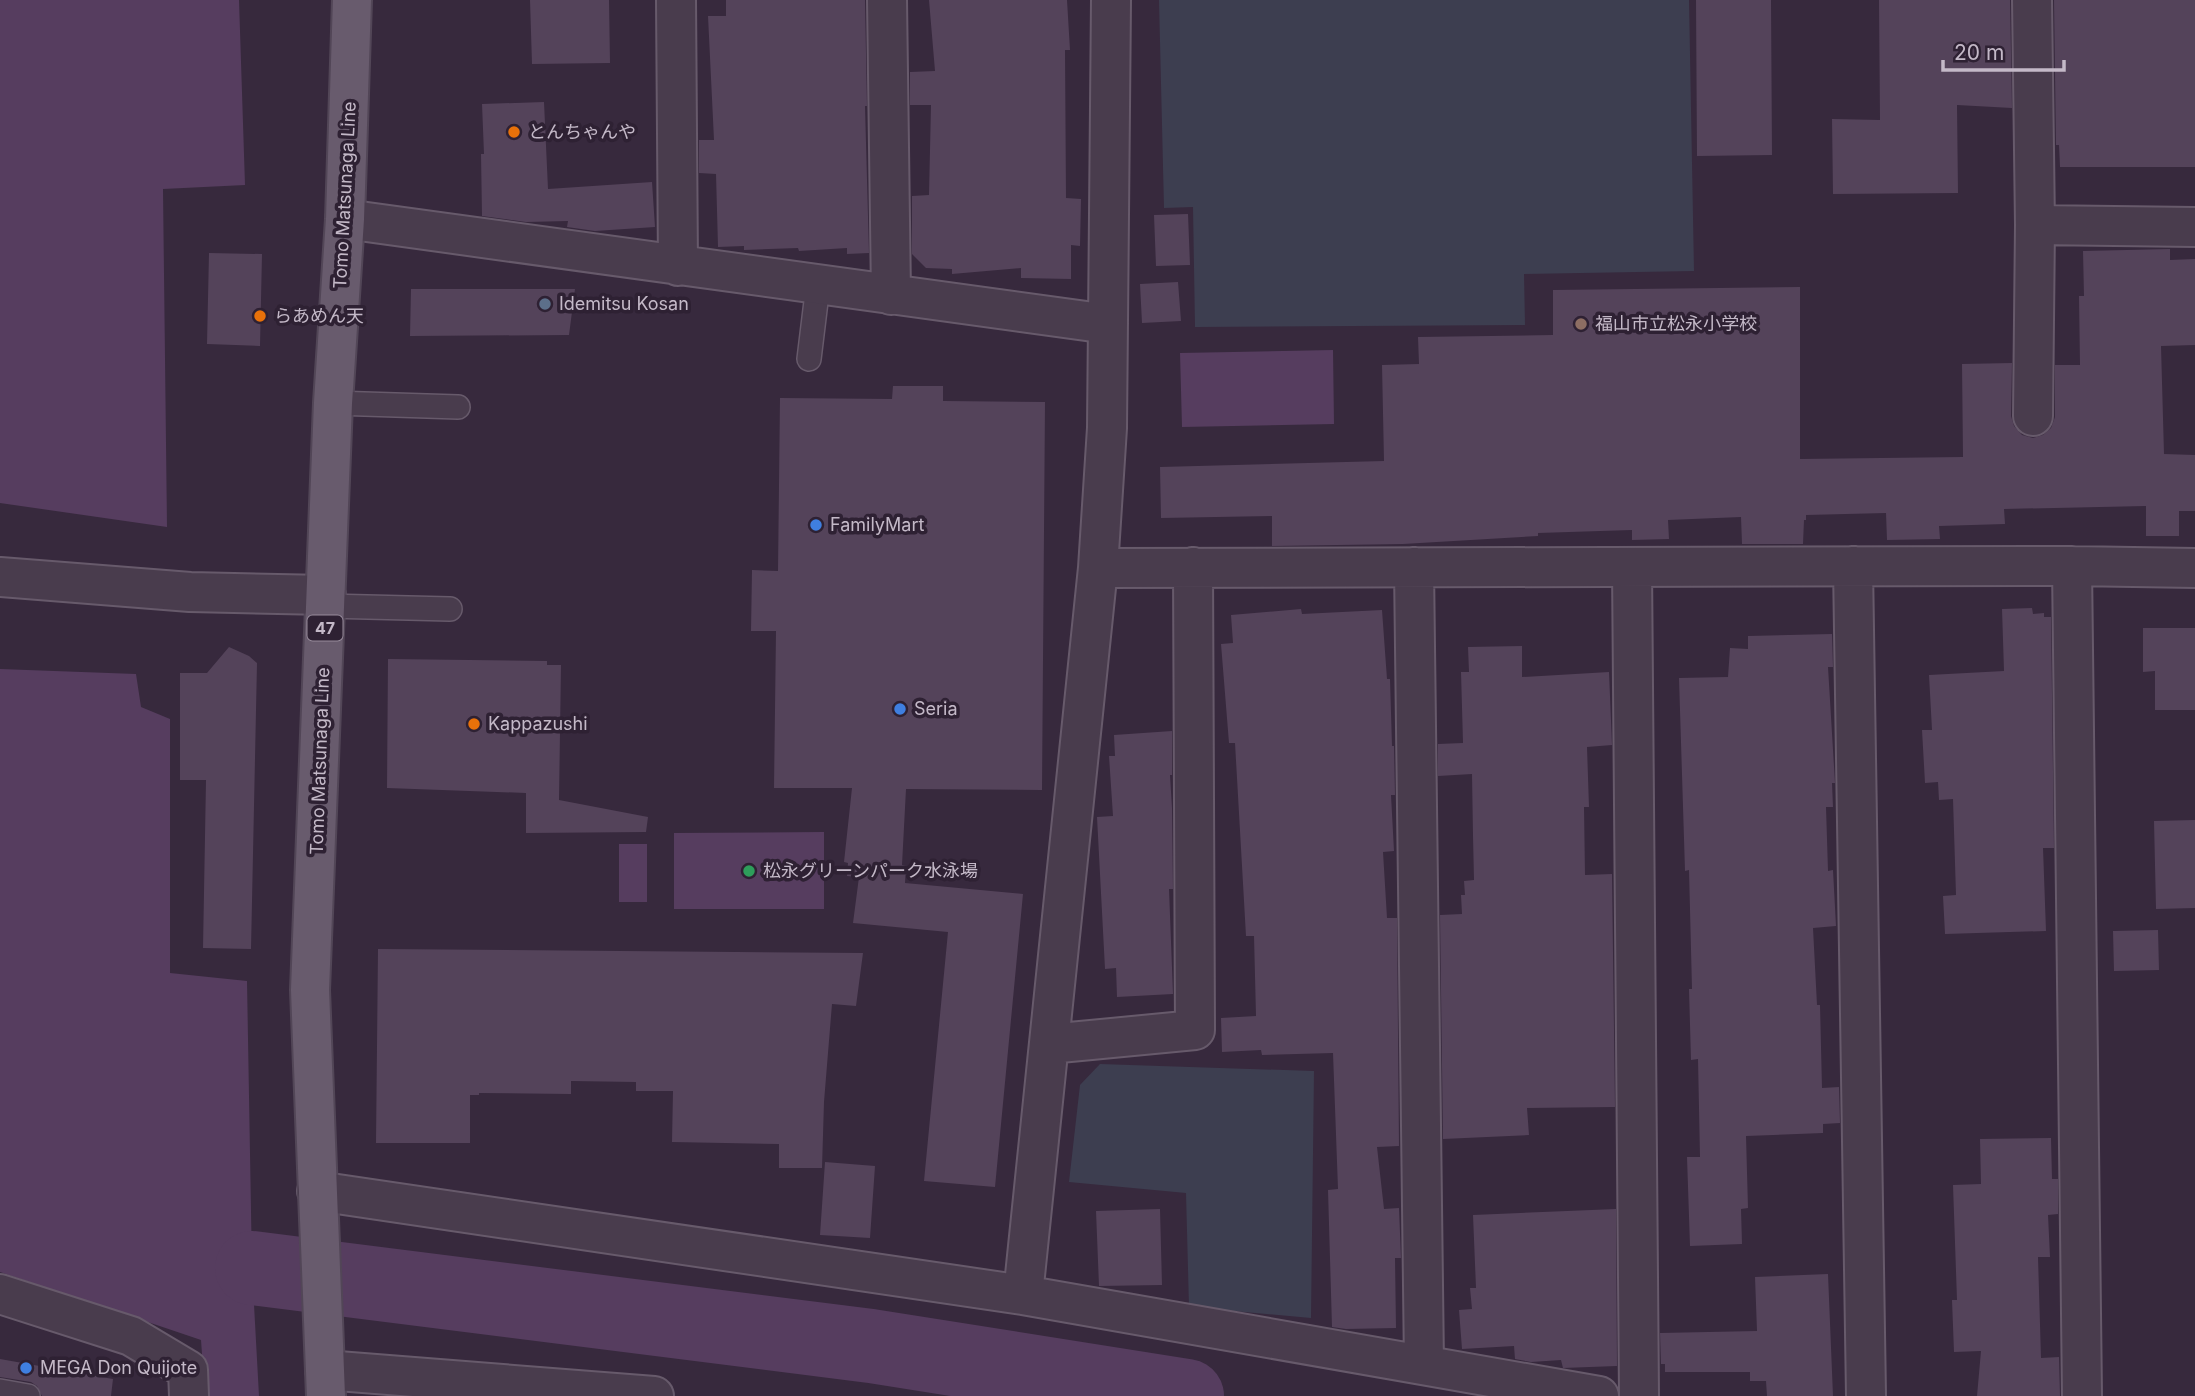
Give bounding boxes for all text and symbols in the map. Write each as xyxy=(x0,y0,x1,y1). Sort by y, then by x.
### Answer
scale bar xyxy=(1943,28,2064,72)
text: 20 m xyxy=(1954,40,2004,65)
street label: Tomo Matsunaga Line xyxy=(329,101,360,289)
place label: とんちゃんや xyxy=(528,121,636,142)
marker: とんちゃんや xyxy=(506,124,522,140)
place label: Idemitsu Kosan xyxy=(559,293,689,314)
marker: Idemitsu Kosan xyxy=(537,296,553,312)
place label: らあめん天 xyxy=(274,305,364,326)
marker: らあめん天 xyxy=(252,308,268,324)
place label: 福山市立松永小学校 xyxy=(1595,313,1757,334)
marker: 福山市立松永小学校 xyxy=(1573,316,1589,332)
place label: FamilyMart xyxy=(830,514,924,535)
marker: FamilyMart xyxy=(808,517,824,533)
road number: 47 xyxy=(308,615,342,640)
street label: Tomo Matsunaga Line xyxy=(306,667,333,855)
place label: Seria xyxy=(914,698,958,719)
marker: Seria xyxy=(892,701,908,717)
place label: Kappazushi xyxy=(488,713,588,734)
marker: Kappazushi xyxy=(466,716,482,732)
place label: 松永グリーンパーク水泳場 xyxy=(763,860,978,881)
marker: 松永グリーンパーク水泳場 xyxy=(741,863,757,879)
place label: MEGA Don Quijote xyxy=(40,1357,197,1378)
marker: MEGA Don Quijote xyxy=(18,1360,34,1376)

